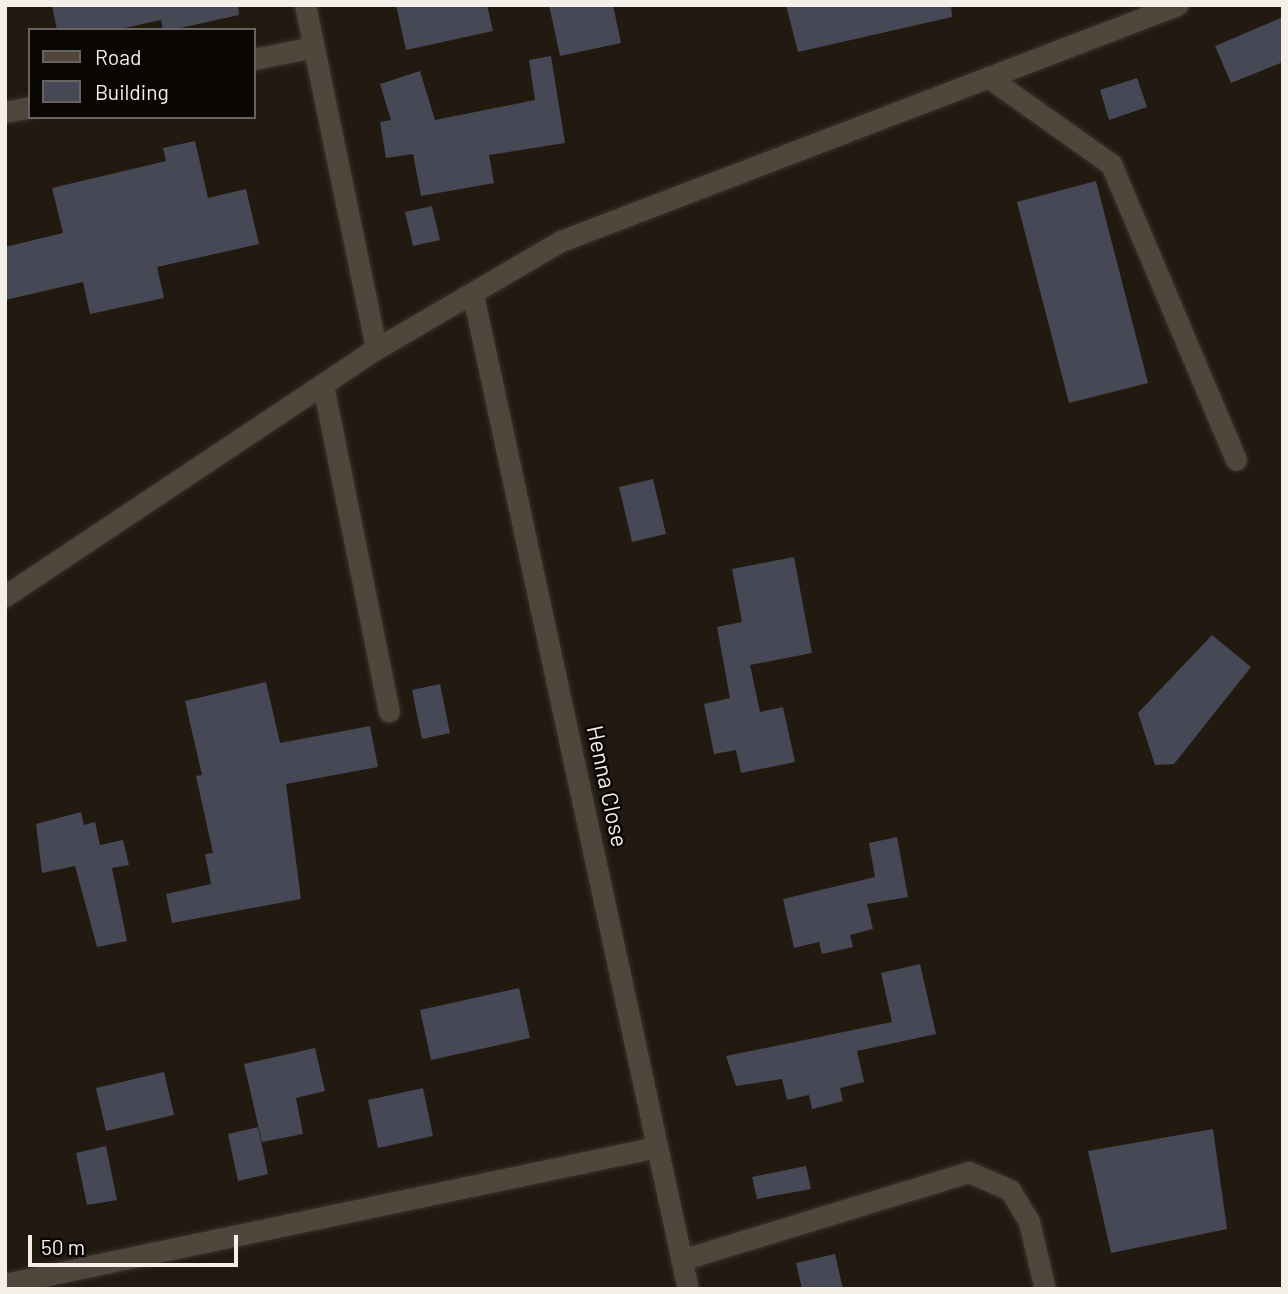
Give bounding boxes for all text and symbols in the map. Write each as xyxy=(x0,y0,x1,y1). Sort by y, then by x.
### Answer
legend xyxy=(28,28,256,119)
text: Road xyxy=(95,44,141,69)
text: Building xyxy=(95,79,169,104)
street label: Henna Close xyxy=(582,723,634,849)
scale bar xyxy=(32,1220,242,1264)
text: 50 m xyxy=(41,1234,85,1259)

